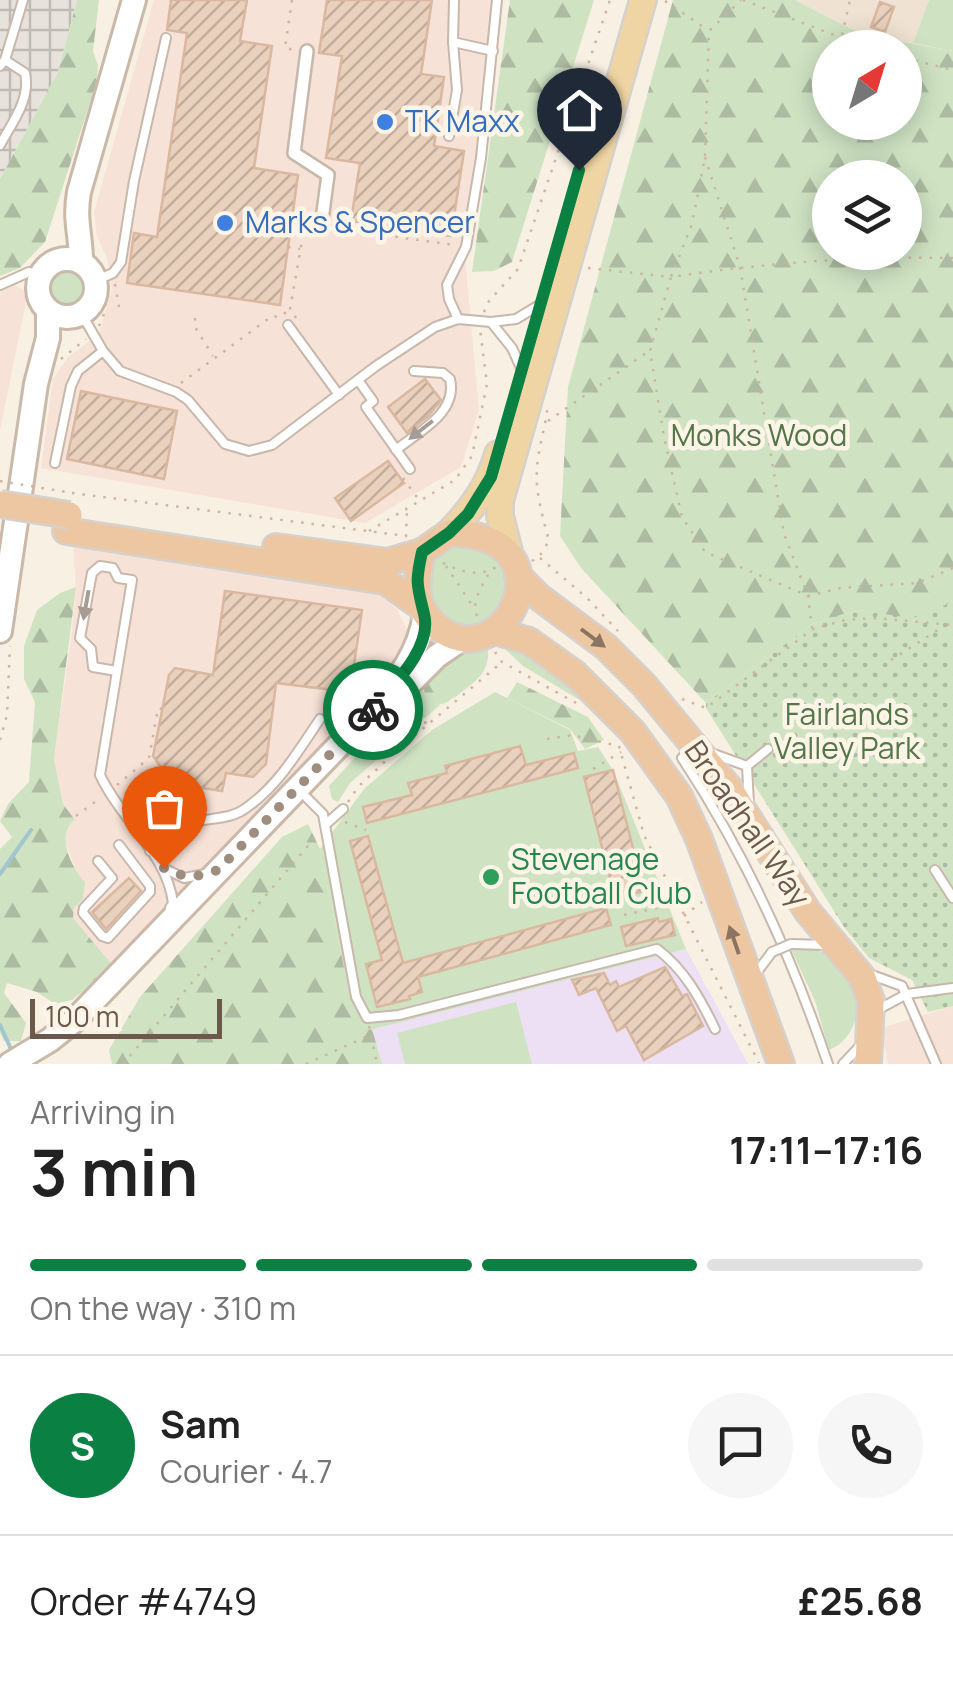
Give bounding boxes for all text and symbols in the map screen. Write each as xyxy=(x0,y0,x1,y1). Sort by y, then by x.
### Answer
north arrow xyxy=(812,30,922,140)
map controls xyxy=(812,30,922,270)
pin xyxy=(537,68,622,171)
icon: home xyxy=(552,83,607,138)
place label: TK Maxx xyxy=(405,100,520,141)
marker: TK Maxx xyxy=(374,111,396,133)
button: layers xyxy=(812,160,922,270)
place label: Marks & Spencer xyxy=(245,201,475,242)
marker: Marks & Spencer xyxy=(214,212,236,234)
park label: Monks Wood xyxy=(671,414,847,455)
one-way arrow xyxy=(408,419,434,440)
one-way arrow xyxy=(78,590,93,622)
one-way arrow xyxy=(580,627,606,647)
courier xyxy=(323,660,423,760)
icon: bike xyxy=(346,683,401,738)
park label: Fairlands Valley Park xyxy=(774,693,921,768)
street label: Broadhall Way xyxy=(676,732,821,914)
pin xyxy=(122,766,207,869)
icon: bag xyxy=(137,781,192,836)
place label: Stevenage Football Club xyxy=(511,838,692,913)
marker: Stevenage Football Club xyxy=(480,866,502,888)
one-way arrow xyxy=(726,925,741,955)
scale bar xyxy=(30,994,222,1038)
text: 100 m xyxy=(45,997,119,1035)
text: Arriving in xyxy=(30,1090,175,1134)
text: 17:11–17:16 xyxy=(729,1123,923,1175)
text: 3 min xyxy=(30,1127,198,1216)
text: On the way · 310 m xyxy=(30,1286,296,1330)
button: chat xyxy=(688,1393,793,1498)
button: phone xyxy=(818,1393,923,1498)
text: Sam xyxy=(160,1397,241,1449)
text: S xyxy=(70,1419,95,1471)
text: Courier · 4.7 xyxy=(160,1449,333,1493)
text: Order #4749 xyxy=(30,1574,257,1626)
text: £25.68 xyxy=(798,1574,923,1626)

